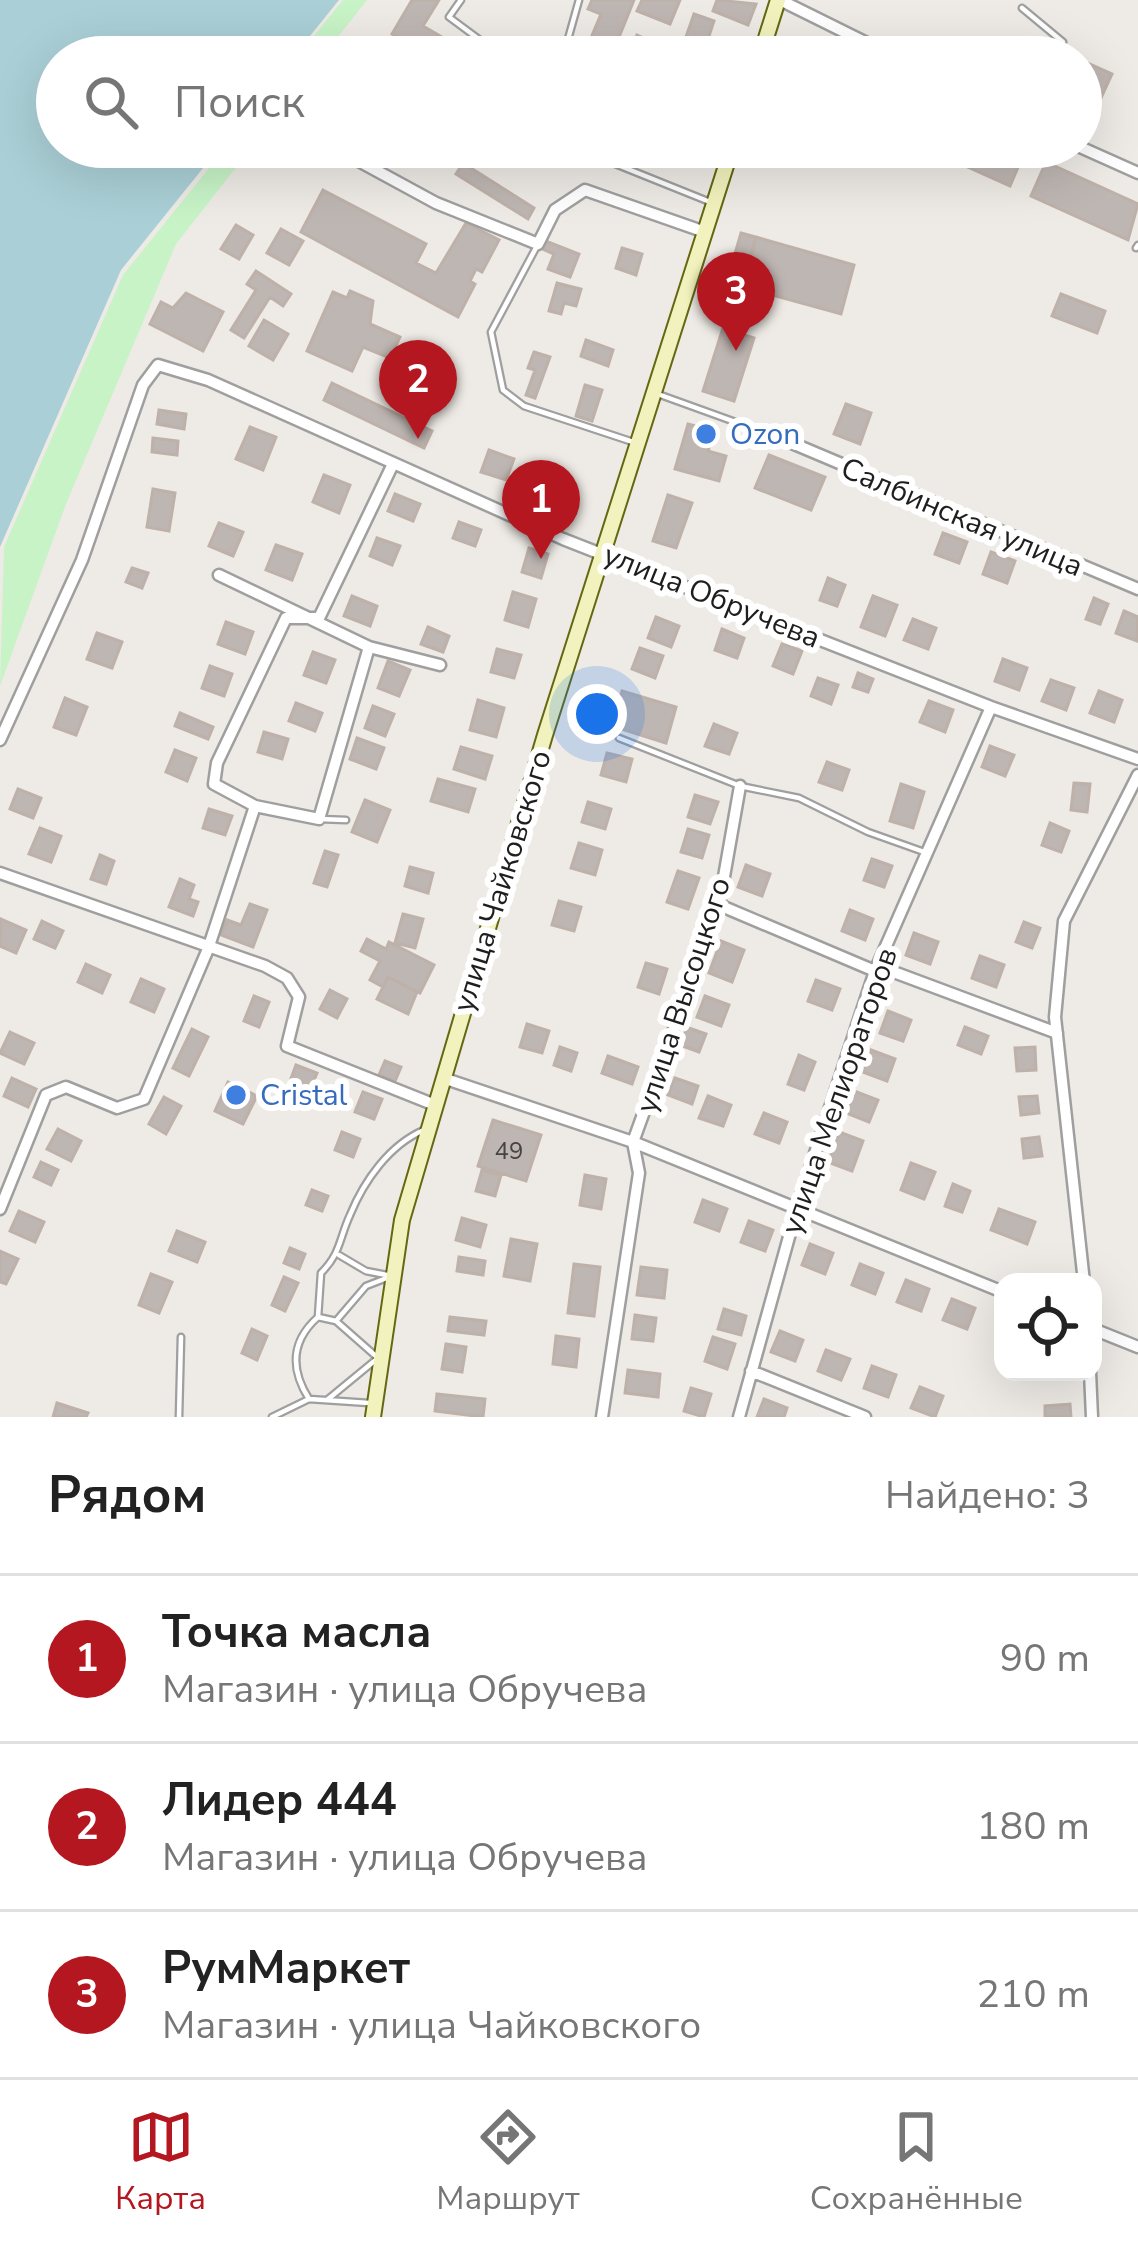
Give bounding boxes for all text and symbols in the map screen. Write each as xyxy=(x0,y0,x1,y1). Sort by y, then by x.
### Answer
search box xyxy=(36,36,1102,168)
icon: search xyxy=(78,69,144,135)
text: Поиск xyxy=(174,72,305,133)
pin: 3 xyxy=(697,252,775,351)
pin: 2 xyxy=(379,340,457,439)
place label: Ozon xyxy=(730,414,800,455)
marker: Ozon xyxy=(693,421,719,447)
street label: Салбинская улица xyxy=(835,448,1089,587)
pin: 1 xyxy=(502,460,580,559)
street label: улица Обручева xyxy=(597,534,826,659)
your location xyxy=(567,684,627,744)
street label: улица Чайковского xyxy=(443,745,562,1017)
street label: улица Высоцкого xyxy=(626,872,741,1118)
street label: улица Мелиораторов xyxy=(771,942,908,1240)
place label: Cristal xyxy=(260,1075,348,1116)
marker: Cristal xyxy=(223,1082,249,1108)
house number: 49 xyxy=(495,1135,523,1167)
map controls xyxy=(994,1273,1102,1381)
button: locate xyxy=(994,1273,1102,1381)
text: Рядом xyxy=(48,1460,206,1530)
text: Найдено: 3 xyxy=(885,1469,1090,1522)
text: Точка масла xyxy=(162,1602,431,1663)
text: 1 xyxy=(75,1632,99,1685)
text: 90 m xyxy=(1000,1632,1090,1685)
text: Магазин · улица Обручева xyxy=(162,1663,647,1716)
text: Лидер 444 xyxy=(162,1770,397,1831)
text: 2 xyxy=(75,1800,99,1853)
text: 180 m xyxy=(976,1800,1090,1853)
text: Магазин · улица Обручева xyxy=(162,1831,647,1884)
text: РумМаркет xyxy=(162,1938,410,1999)
text: 3 xyxy=(75,1968,99,2021)
text: 210 m xyxy=(976,1968,1090,2021)
text: Магазин · улица Чайковского xyxy=(162,1999,701,2052)
tab: Карта xyxy=(115,2104,206,2221)
tab: Маршрут xyxy=(436,2104,580,2221)
tab: Сохранённые xyxy=(810,2104,1023,2221)

